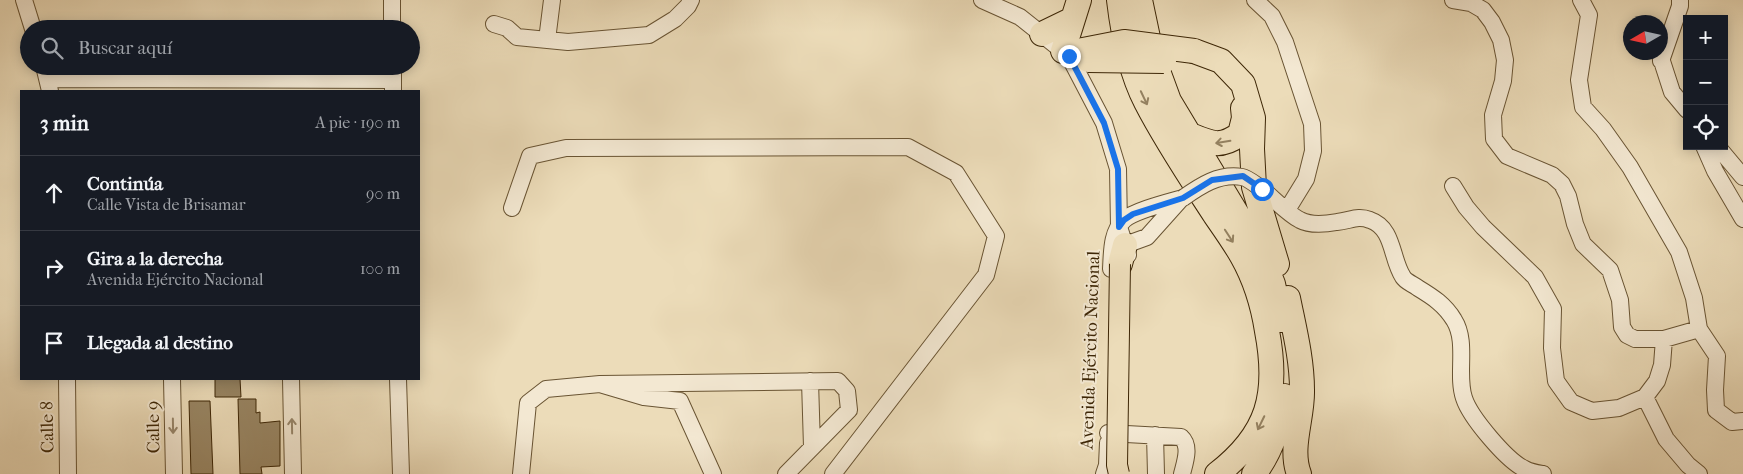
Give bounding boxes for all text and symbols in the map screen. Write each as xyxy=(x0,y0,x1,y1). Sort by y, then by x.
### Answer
north arrow xyxy=(1623,15,1668,60)
map controls xyxy=(1683,15,1728,150)
button: + xyxy=(1683,15,1728,60)
search box xyxy=(20,20,420,75)
icon: search xyxy=(38,34,66,62)
text: Buscar aquí xyxy=(78,37,172,59)
route end xyxy=(1058,45,1081,68)
button: − xyxy=(1683,60,1728,105)
one-way arrow xyxy=(1140,90,1150,105)
button: locate xyxy=(1683,105,1728,150)
text: 3 min xyxy=(40,111,89,135)
text: A pie · 190 m xyxy=(315,113,400,132)
one-way arrow xyxy=(1215,138,1231,148)
text: Continúa xyxy=(87,173,163,195)
route start xyxy=(1251,178,1274,201)
icon: ahead xyxy=(40,179,68,207)
text: 90 m xyxy=(366,184,400,203)
text: Calle Vista de Brisamar xyxy=(87,195,246,214)
one-way arrow xyxy=(1224,229,1234,243)
text: Gira a la derecha xyxy=(87,248,223,270)
street label: Avenida Ejército Nacional xyxy=(1077,250,1104,451)
icon: right xyxy=(40,254,68,282)
text: 100 m xyxy=(360,259,400,278)
text: Avenida Ejército Nacional xyxy=(87,270,263,289)
icon: arrive xyxy=(40,329,68,357)
text: Llegada al destino xyxy=(87,332,233,354)
street label: Calle 8 xyxy=(37,401,58,453)
street label: Calle 9 xyxy=(143,401,164,453)
one-way arrow xyxy=(1255,415,1265,430)
one-way arrow xyxy=(168,418,178,434)
one-way arrow xyxy=(287,419,297,435)

